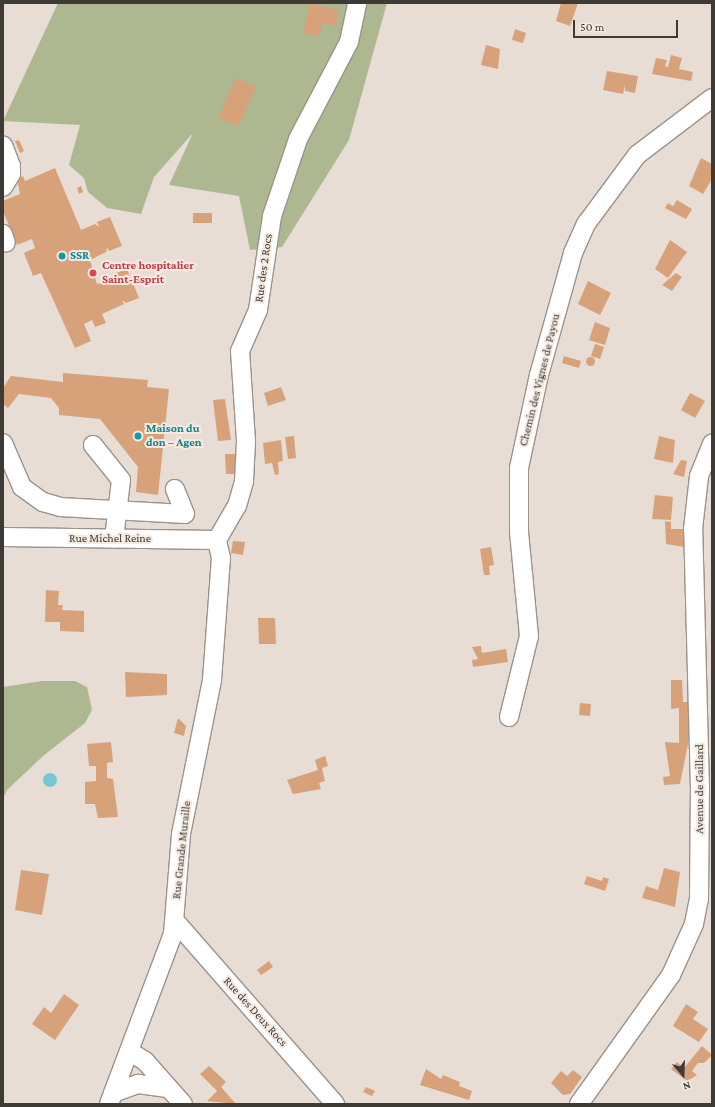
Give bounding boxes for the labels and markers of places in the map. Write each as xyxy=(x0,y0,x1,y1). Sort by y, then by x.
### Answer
place label: SSR xyxy=(70,249,89,263)
marker: SSR xyxy=(57,251,67,261)
place label: Centre hospitalier Saint-Esprit xyxy=(102,259,194,287)
marker: Centre hospitalier Saint-Esprit xyxy=(87,267,99,279)
place label: Maison du don – Agen xyxy=(146,422,202,450)
marker: Maison du don – Agen xyxy=(133,431,143,441)

